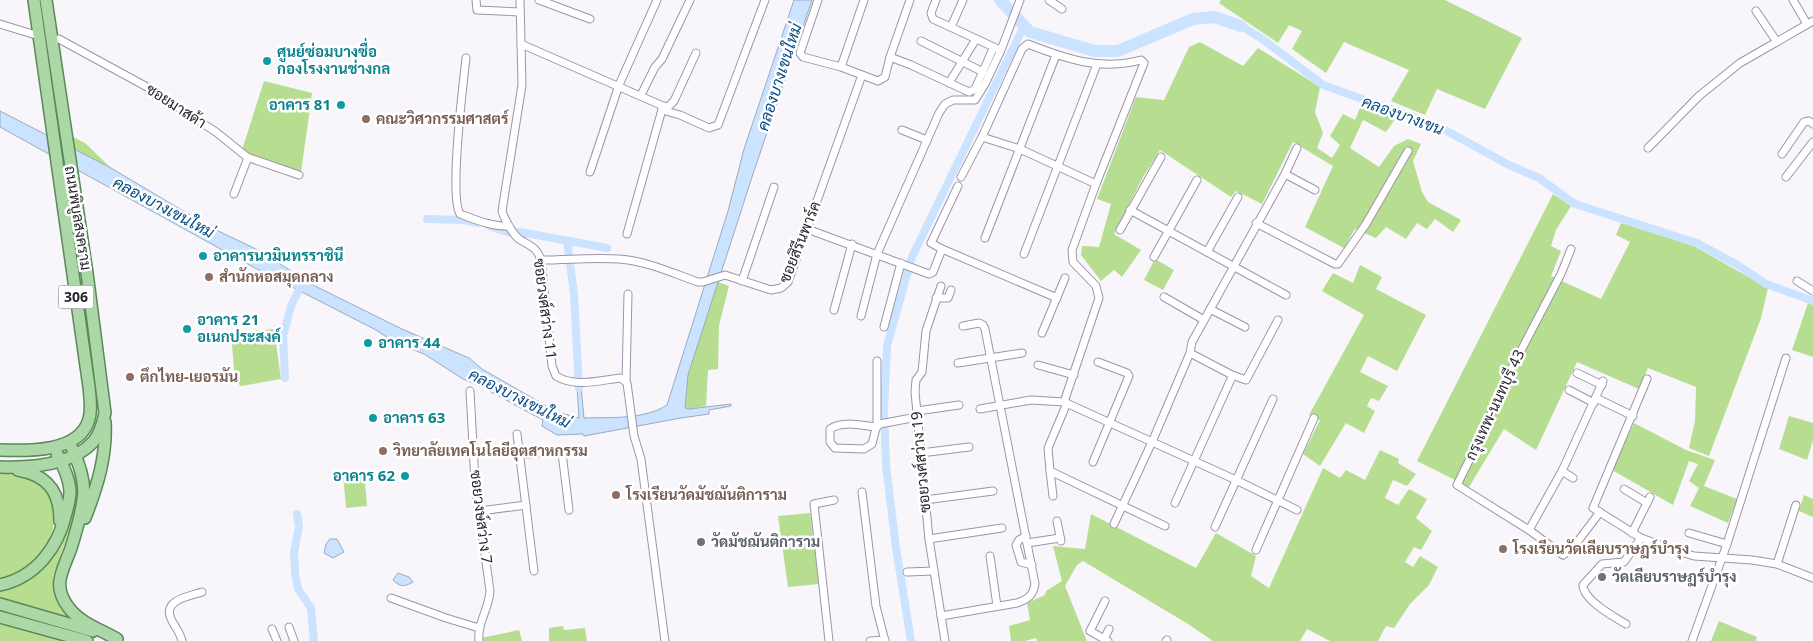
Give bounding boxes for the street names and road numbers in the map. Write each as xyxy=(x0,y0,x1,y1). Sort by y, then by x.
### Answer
street label: ซอยมาสด้า xyxy=(143,78,210,132)
street label: ถนนพิบูลสงคราม xyxy=(60,164,97,272)
street label: ซอยสิรีนพาร์ค xyxy=(774,198,825,285)
street label: ซอยวงศ์สว่าง 11 xyxy=(530,257,562,361)
road number: 306 xyxy=(58,286,94,308)
street label: กรุงเทพ-นนทบุรี 43 xyxy=(1460,346,1530,464)
street label: ซอยวงศ์สว่าง 19 xyxy=(906,411,934,514)
street label: ซอยวงษ์สว่าง 7 xyxy=(466,469,498,565)

